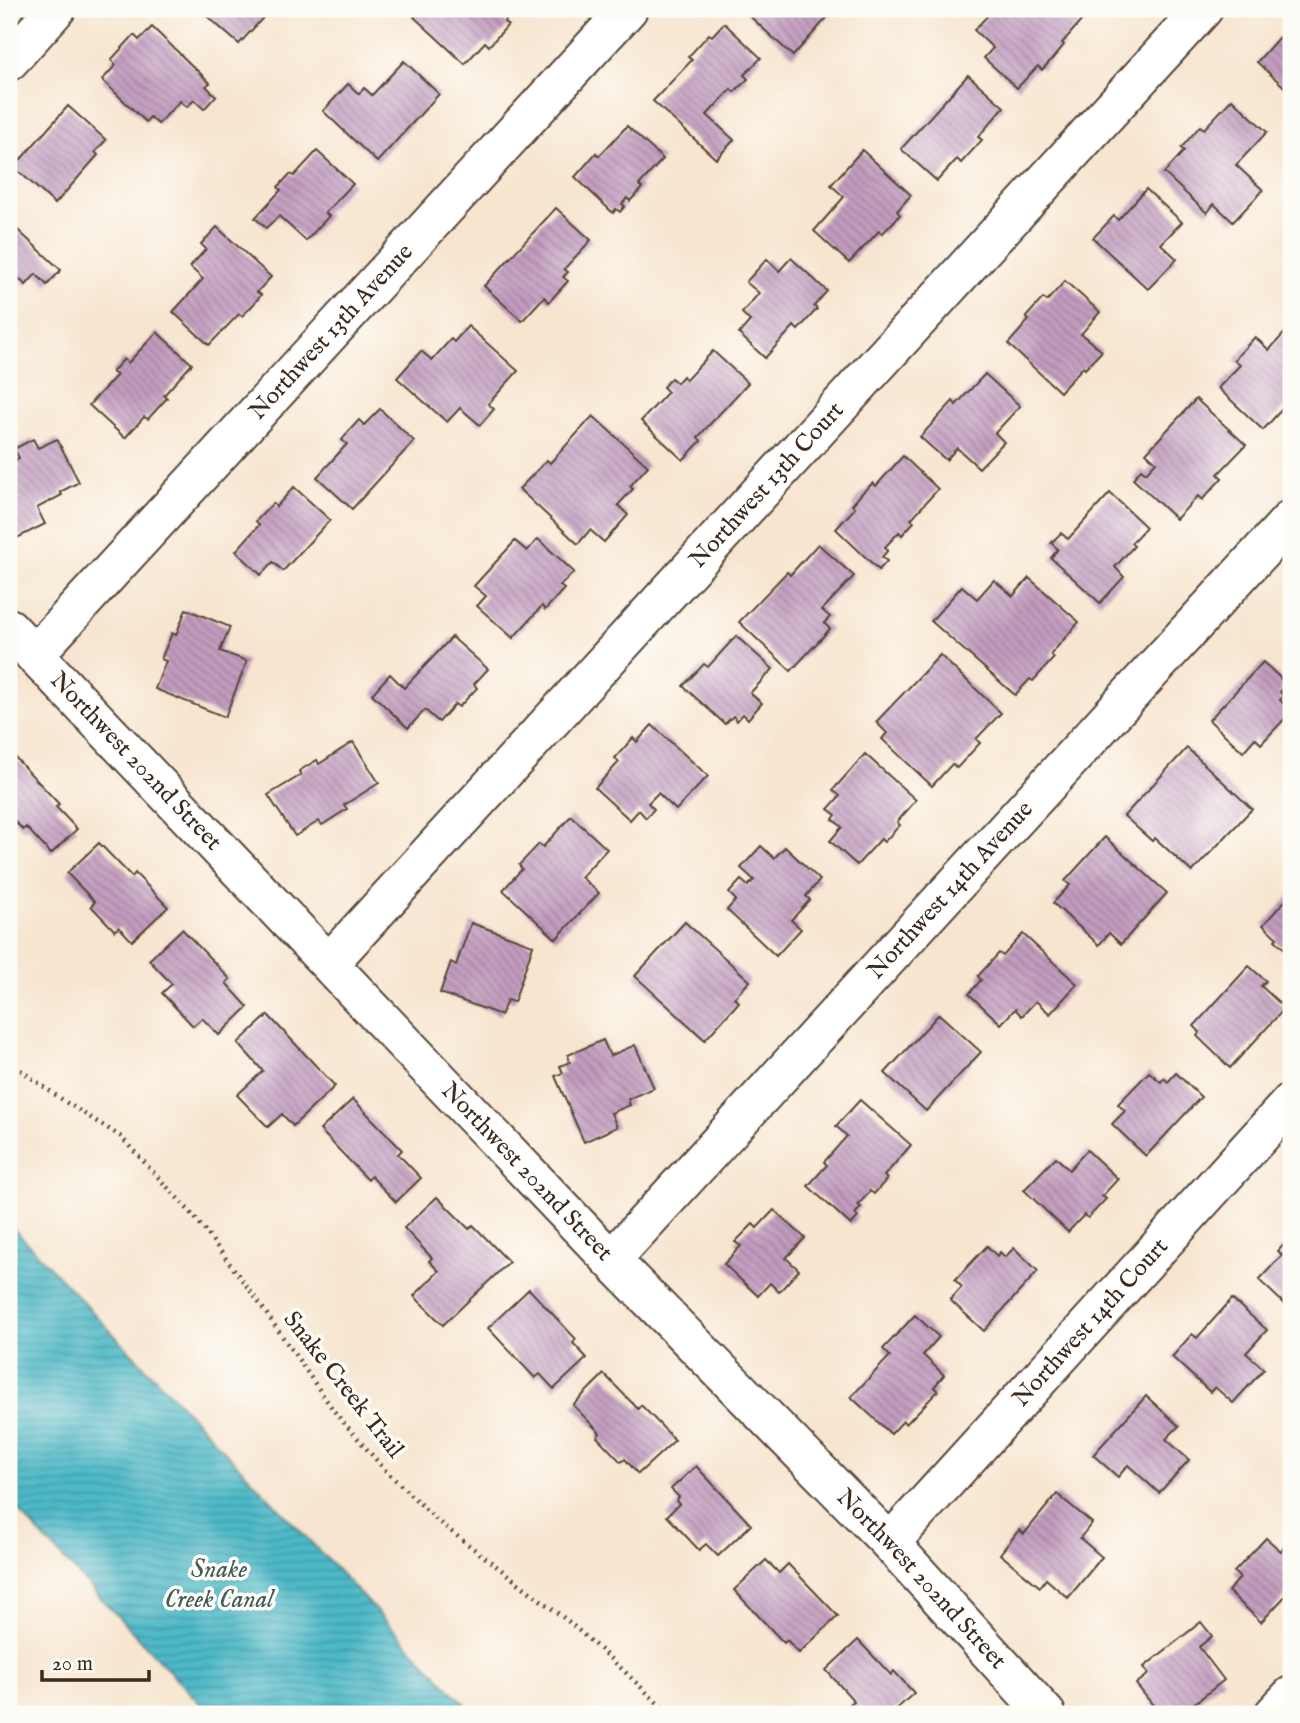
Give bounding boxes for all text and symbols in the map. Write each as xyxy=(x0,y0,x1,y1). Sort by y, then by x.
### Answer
street label: Northwest 13th Avenue xyxy=(242,237,420,426)
street label: Northwest 13th Court xyxy=(683,396,851,575)
street label: Northwest 202nd Street xyxy=(43,665,228,857)
street label: Northwest 14th Avenue xyxy=(861,794,1040,986)
street label: Northwest 202nd Street xyxy=(434,1076,620,1268)
street label: Northwest 14th Court xyxy=(1006,1232,1175,1413)
street label: Snake Creek Trail xyxy=(276,1305,410,1465)
street label: Northwest 202nd Street xyxy=(830,1482,1013,1676)
water label: Snake Creek Canal xyxy=(165,1553,275,1616)
scale bar xyxy=(42,1639,149,1683)
text: 20 m xyxy=(52,1651,93,1678)

